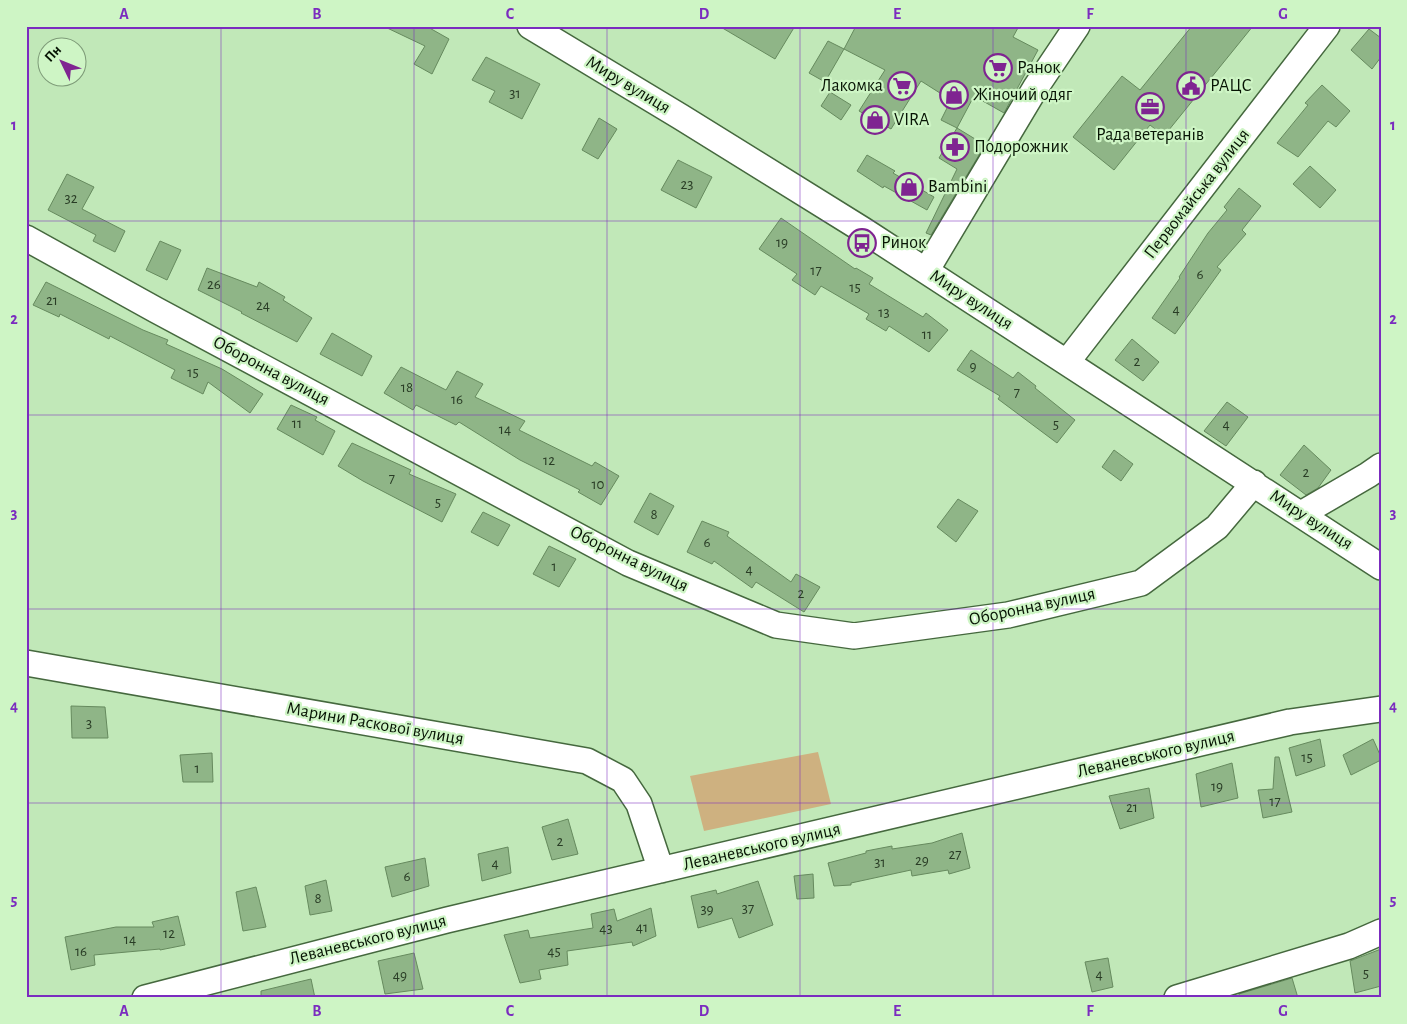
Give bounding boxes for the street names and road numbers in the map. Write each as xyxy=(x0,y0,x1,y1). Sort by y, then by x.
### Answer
street label: Миру вулиця xyxy=(583,53,673,117)
street label: Первомайська вулиця xyxy=(1141,126,1253,262)
street label: Миру вулиця xyxy=(926,267,1016,333)
street label: Оборонна вулиця xyxy=(210,332,333,409)
street label: Миру вулиця xyxy=(1266,487,1356,553)
street label: Оборонна вулиця xyxy=(567,522,691,595)
street label: Оборонна вулиця xyxy=(967,584,1097,629)
street label: Марини Раскової вулиця xyxy=(285,700,465,748)
street label: Леваневського вулиця xyxy=(1076,727,1236,781)
street label: Леваневського вулиця xyxy=(682,820,842,874)
street label: Леваневського вулиця xyxy=(288,912,448,968)

